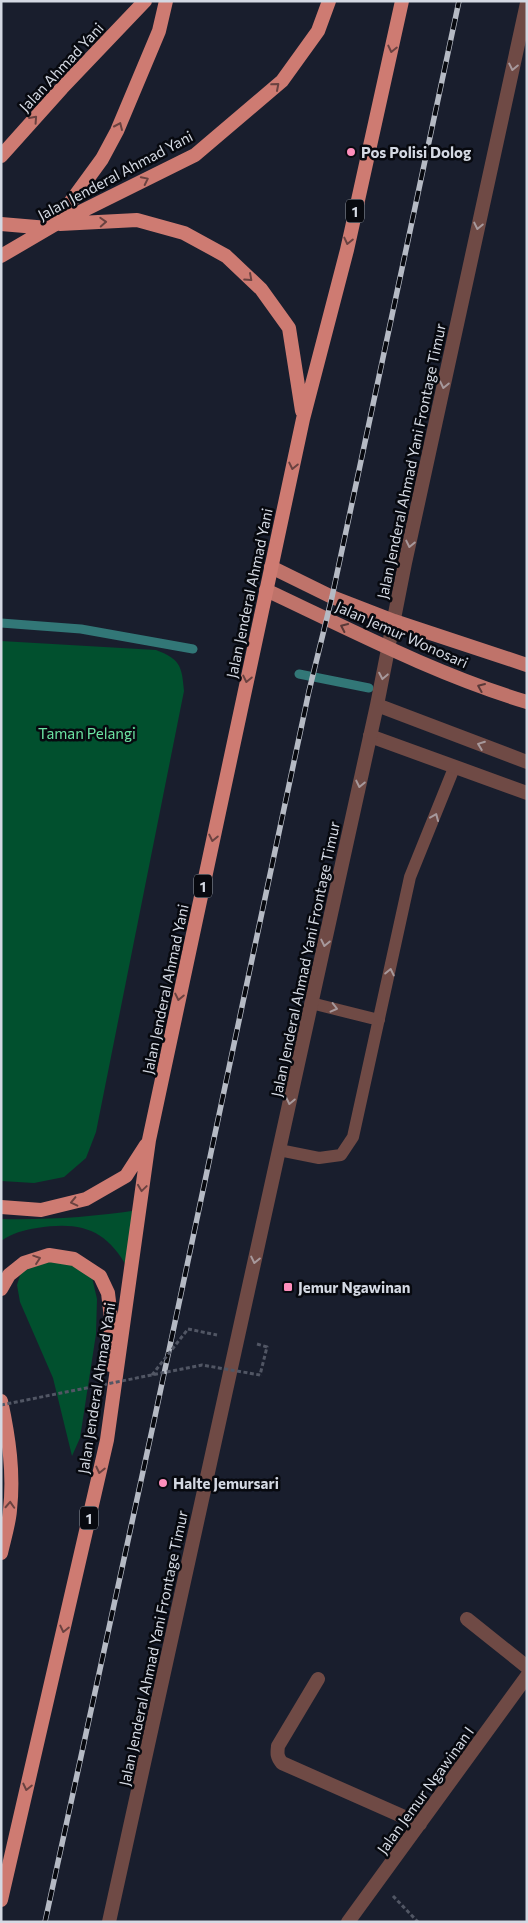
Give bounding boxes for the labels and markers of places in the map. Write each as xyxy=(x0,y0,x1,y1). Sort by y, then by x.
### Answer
place label: Pos Polisi Dolog xyxy=(361,143,471,161)
marker: Pos Polisi Dolog xyxy=(345,146,357,158)
place label: Jemur Ngawinan xyxy=(298,1278,410,1296)
marker: Jemur Ngawinan xyxy=(282,1281,294,1293)
place label: Halte Jemursari xyxy=(173,1474,279,1492)
marker: Halte Jemursari xyxy=(157,1477,169,1489)

